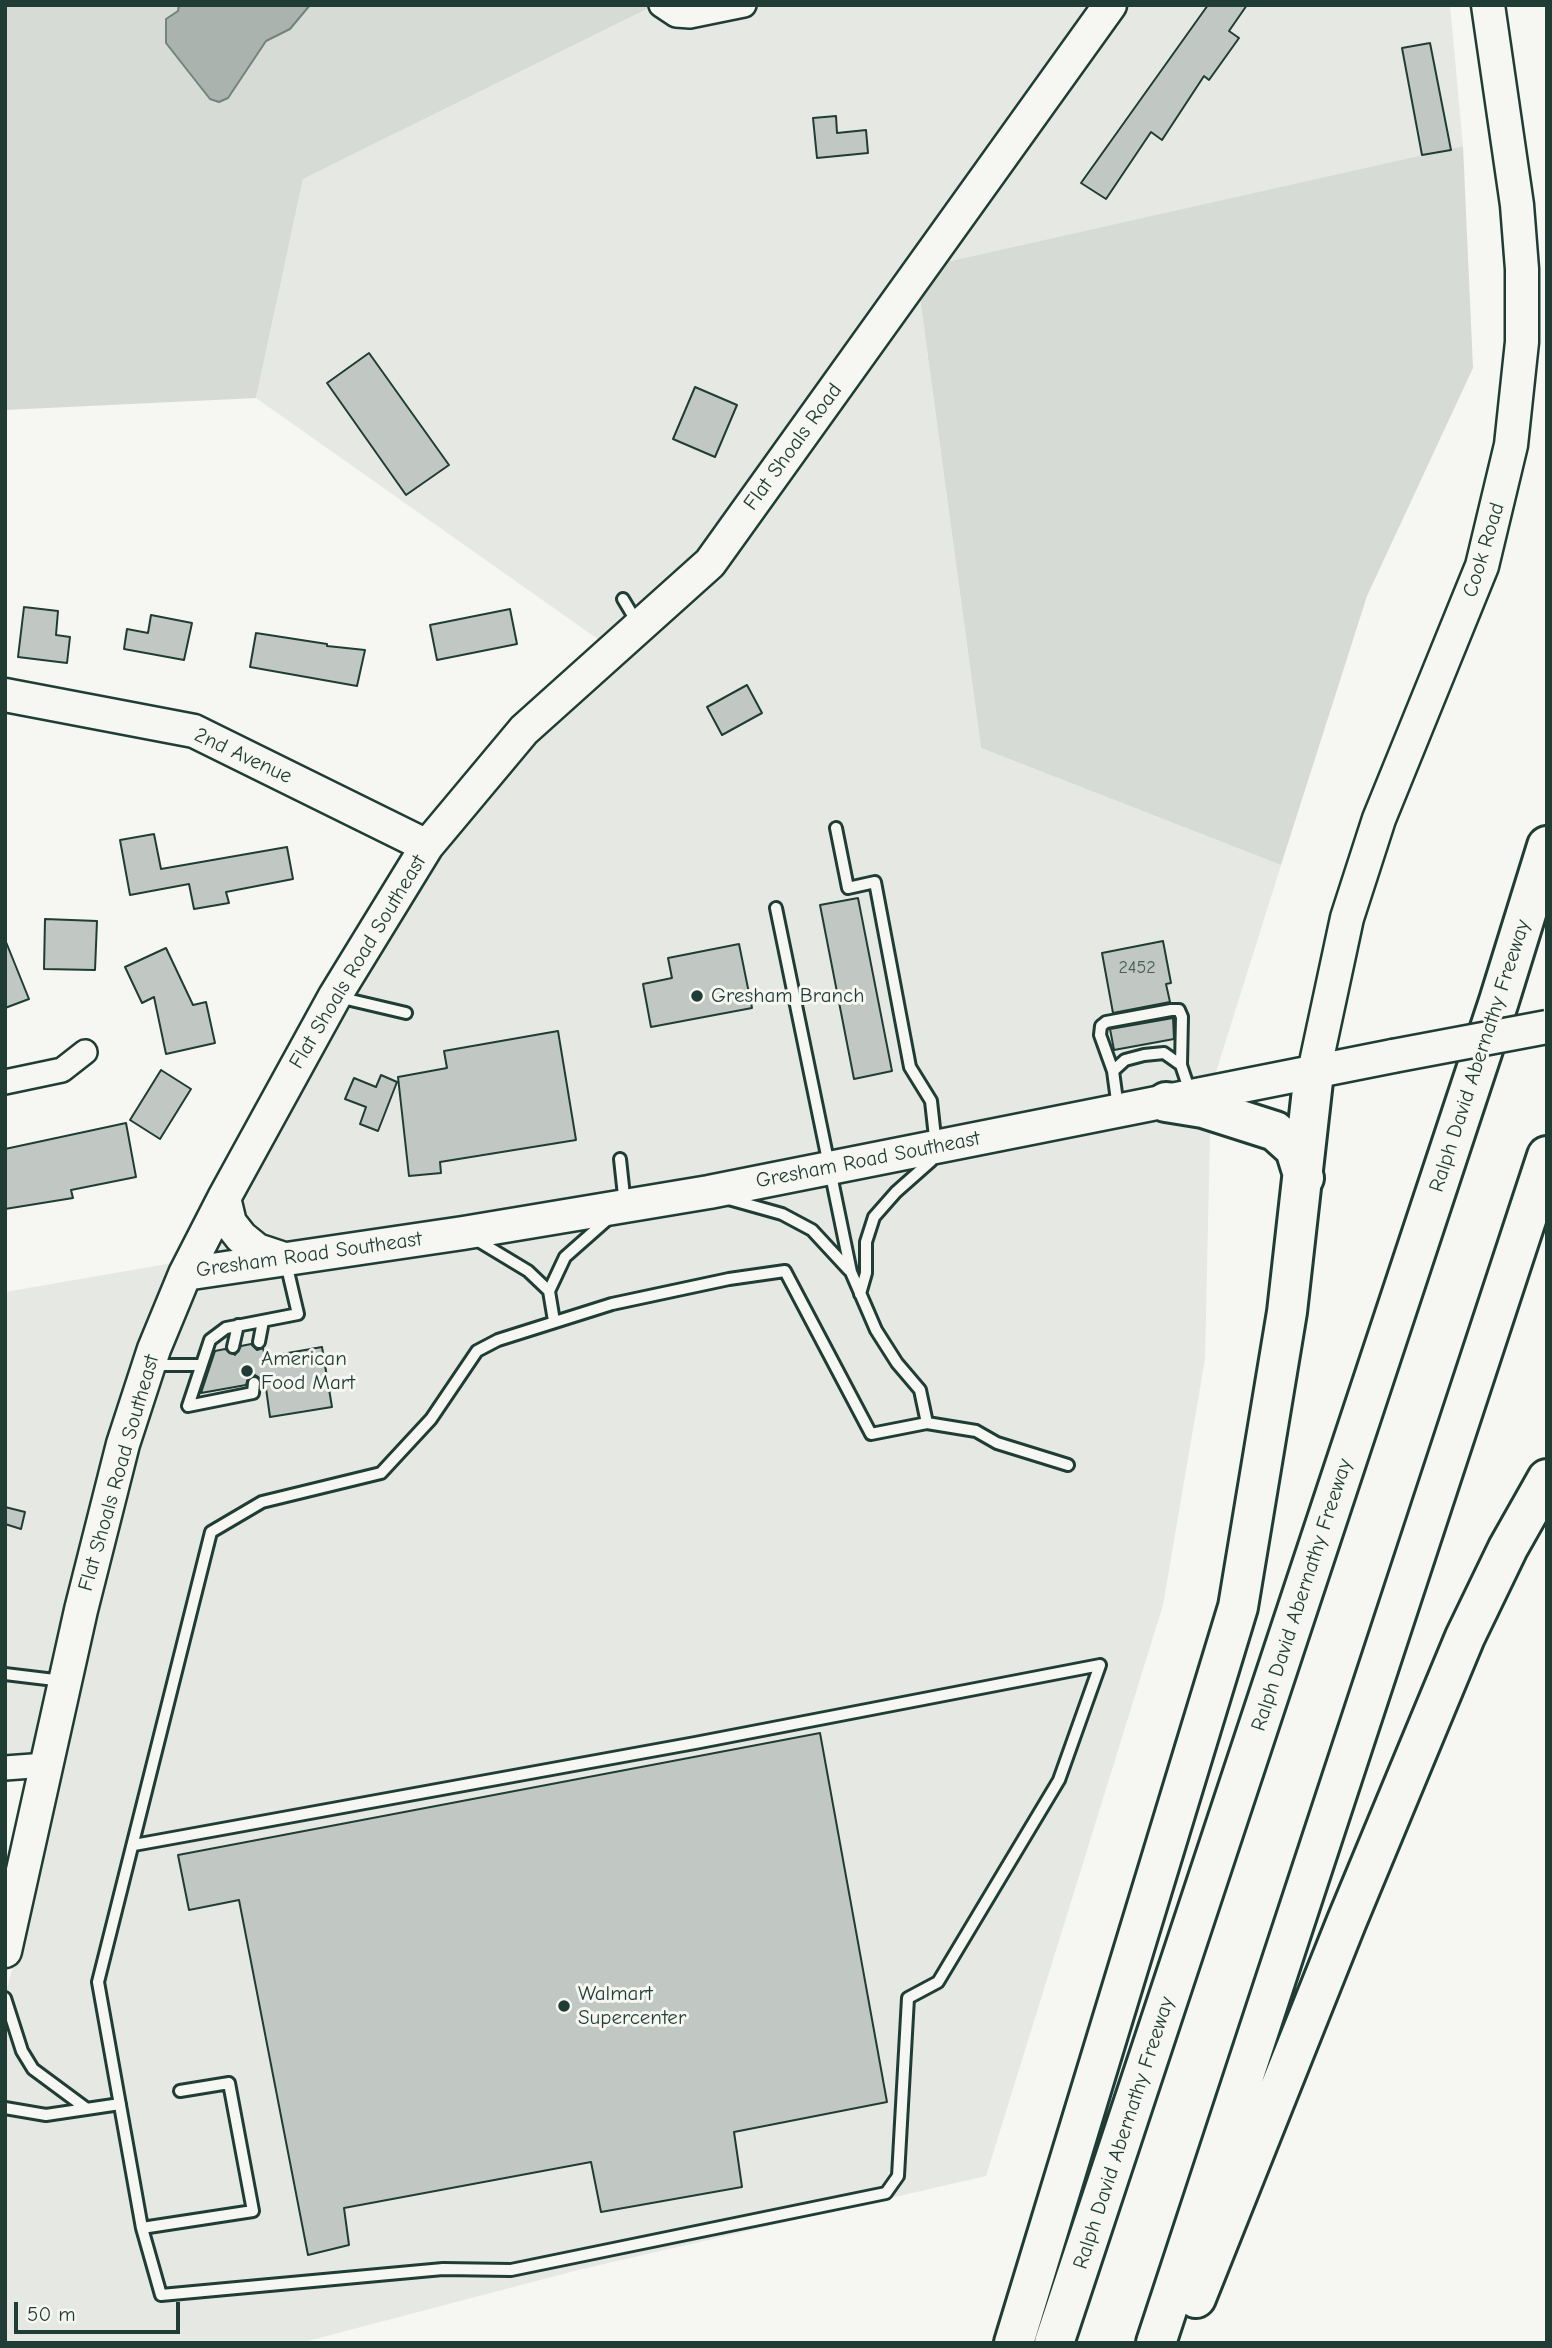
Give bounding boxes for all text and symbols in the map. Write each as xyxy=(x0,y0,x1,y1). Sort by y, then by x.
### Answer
street label: Flat Shoals Road xyxy=(738,378,848,516)
street label: Cook Road xyxy=(1458,500,1510,600)
street label: 2nd Avenue xyxy=(190,722,296,790)
street label: Flat Shoals Road Southeast xyxy=(284,851,432,1073)
street label: Ralph David Abernathy Freeway xyxy=(1424,917,1536,1195)
house number: 2452 xyxy=(1118,957,1156,979)
place label: Gresham Branch xyxy=(711,983,864,1009)
marker: Gresham Branch xyxy=(689,988,705,1004)
street label: Gresham Road Southeast xyxy=(754,1126,982,1194)
street label: Gresham Road Southeast xyxy=(194,1227,424,1283)
place label: American Food Mart xyxy=(261,1346,355,1396)
street label: Flat Shoals Road Southeast xyxy=(73,1352,165,1594)
marker: American Food Mart xyxy=(239,1363,255,1379)
street label: Ralph David Abernathy Freeway xyxy=(1246,1456,1358,1734)
place label: Walmart Supercenter xyxy=(578,1981,686,2031)
street label: Ralph David Abernathy Freeway xyxy=(1068,1994,1180,2272)
marker: Walmart Supercenter xyxy=(556,1998,572,2014)
scale bar xyxy=(18,2288,184,2332)
text: 50 m xyxy=(27,2302,76,2326)

